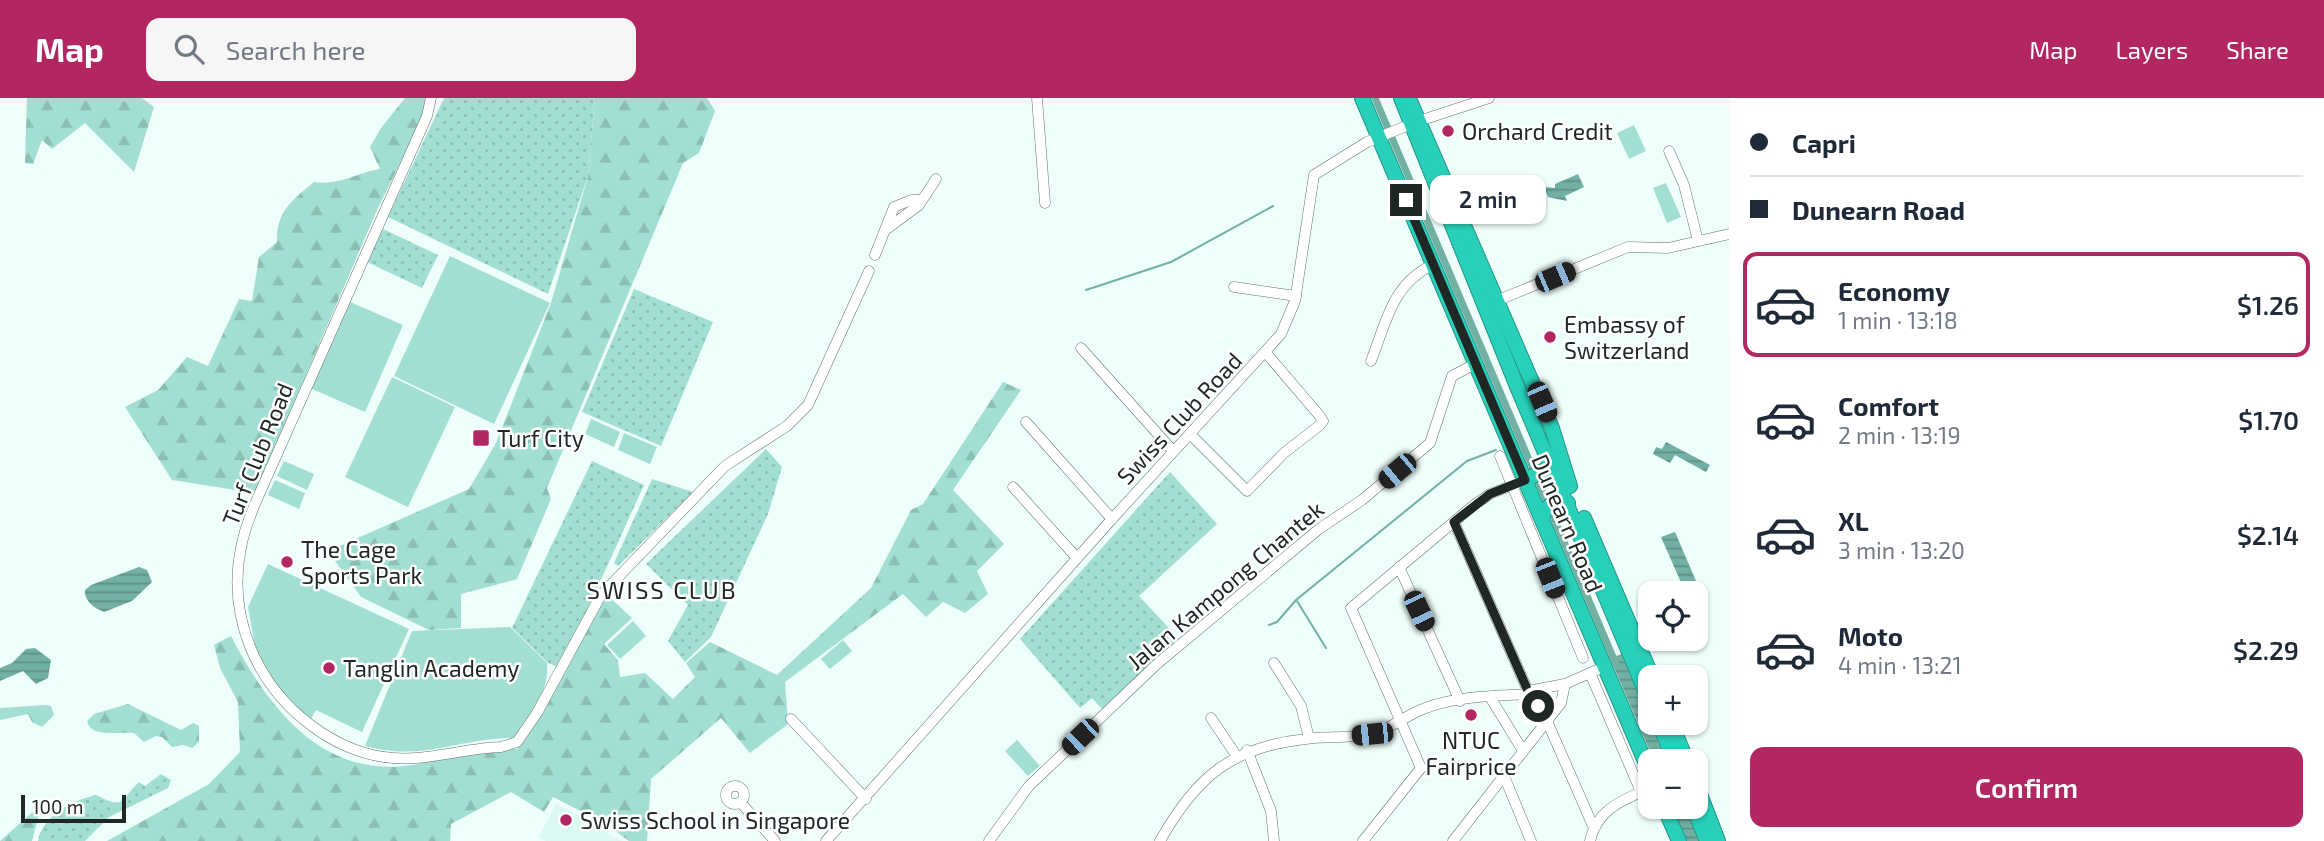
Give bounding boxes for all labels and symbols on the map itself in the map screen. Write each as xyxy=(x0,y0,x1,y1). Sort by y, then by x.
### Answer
place label: Orchard Credit xyxy=(1462,117,1613,145)
marker: Orchard Credit xyxy=(1440,123,1456,139)
callout: 2 min xyxy=(1430,176,1546,224)
route end xyxy=(1390,184,1422,216)
car xyxy=(1532,259,1579,295)
place label: Embassy of Switzerland xyxy=(1564,310,1690,364)
marker: Embassy of Switzerland xyxy=(1542,329,1558,345)
street label: Swiss Club Road xyxy=(1111,346,1247,490)
street label: Turf Club Road xyxy=(216,379,298,529)
car xyxy=(1525,379,1560,425)
place label: Turf City xyxy=(497,424,584,452)
marker: Turf City xyxy=(471,428,491,448)
car xyxy=(1375,449,1420,493)
street label: Dunearn Road xyxy=(1526,450,1610,596)
street label: Jalan Kampong Chantek xyxy=(1121,494,1329,675)
place label: The Cage Sports Park xyxy=(301,535,422,589)
marker: The Cage Sports Park xyxy=(279,554,295,570)
car xyxy=(1533,555,1568,601)
district label: SWISS CLUB xyxy=(586,575,738,604)
car xyxy=(1401,588,1438,634)
place label: Tanglin Academy xyxy=(343,654,520,682)
marker: Tanglin Academy xyxy=(321,660,337,676)
route start xyxy=(1522,690,1554,722)
marker: NTUC Fairprice xyxy=(1463,707,1479,723)
car xyxy=(1058,715,1103,759)
car xyxy=(1351,721,1394,747)
place label: NTUC Fairprice xyxy=(1425,726,1517,780)
scale bar xyxy=(21,792,126,824)
place label: Swiss School in Singapore xyxy=(580,806,850,834)
marker: Swiss School in Singapore xyxy=(558,812,574,828)

